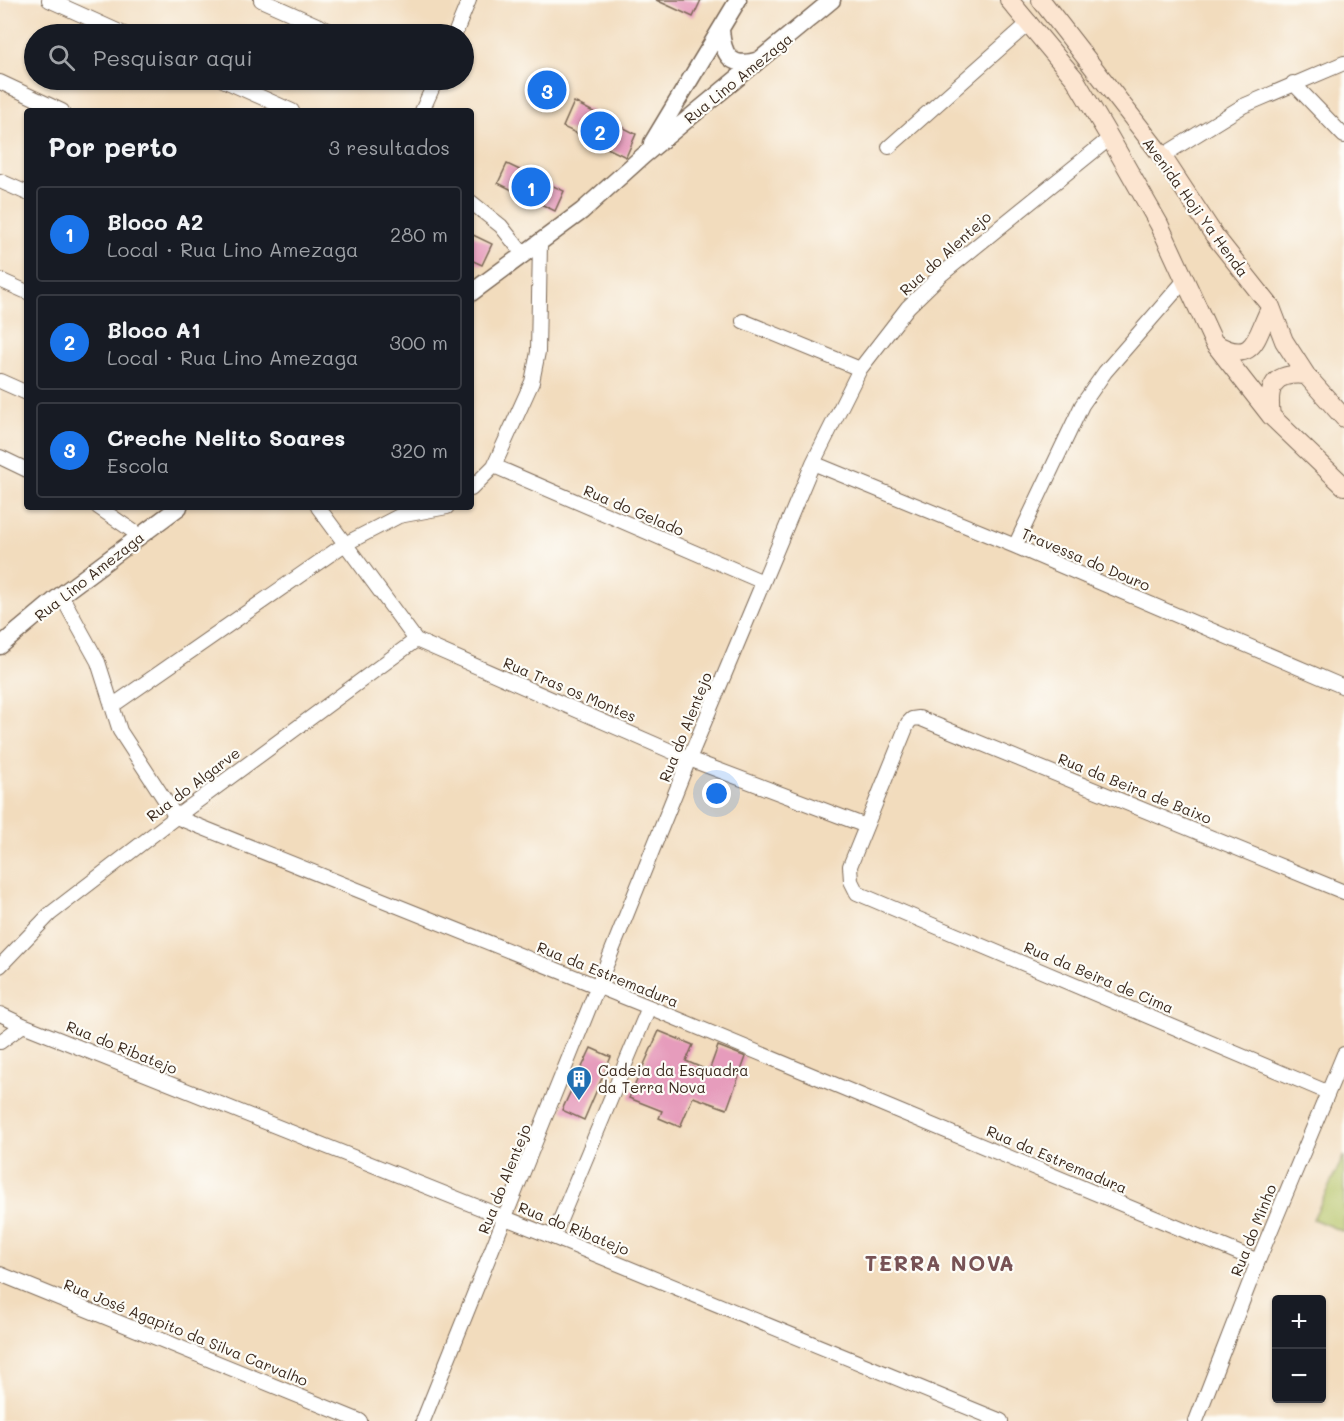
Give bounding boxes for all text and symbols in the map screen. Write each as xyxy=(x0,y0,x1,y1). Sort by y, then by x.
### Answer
search box xyxy=(24,24,474,90)
street label: Rua Lino Amezaga xyxy=(680,28,796,128)
icon: search xyxy=(45,41,78,74)
text: Pesquisar aqui xyxy=(93,43,253,72)
pin: 3 xyxy=(528,68,566,112)
pin: 2 xyxy=(580,108,620,154)
text: Por perto xyxy=(48,130,177,164)
street label: Avenida Hoji Ya Henda xyxy=(1139,133,1253,281)
text: 3 resultados xyxy=(328,134,450,160)
pin: 1 xyxy=(512,164,550,210)
street label: Rua do Alentejo xyxy=(895,206,995,299)
text: Bloco A2 xyxy=(107,207,203,236)
text: 1 xyxy=(65,221,74,247)
text: 280 m xyxy=(390,221,448,247)
text: Local · Rua Lino Amezaga xyxy=(107,236,359,262)
text: Bloco A1 xyxy=(107,315,201,344)
text: 2 xyxy=(64,329,75,355)
text: 300 m xyxy=(389,329,448,355)
text: Local · Rua Lino Amezaga xyxy=(107,344,359,370)
text: Creche Nelito Soares xyxy=(107,423,345,452)
text: 3 xyxy=(64,437,76,463)
text: 320 m xyxy=(390,437,448,463)
text: Escola xyxy=(107,452,169,478)
street label: Rua do Gelado xyxy=(581,480,687,540)
street label: Travessa do Douro xyxy=(1018,523,1154,595)
street label: Rua Lino Amezaga xyxy=(30,527,148,625)
street label: Rua Tras os Montes xyxy=(500,652,640,726)
street label: Rua do Alentejo xyxy=(654,669,716,785)
street label: Rua do Algarve xyxy=(142,742,244,826)
street label: Rua da Beira de Baixo xyxy=(1055,748,1215,828)
your location xyxy=(702,779,731,808)
street label: Rua da Estremadura xyxy=(534,936,682,1012)
street label: Rua da Beira de Cima xyxy=(1021,936,1177,1018)
street label: Rua do Ribatejo xyxy=(63,1016,181,1078)
place label: Cadeia da Esquadra da Terra Nova xyxy=(598,1060,749,1097)
building icon: Cadeia da Esquadra da Terra Nova xyxy=(564,1064,594,1102)
street label: Rua da Estremadura xyxy=(984,1120,1130,1198)
street label: Rua do Alentejo xyxy=(473,1121,535,1237)
street label: Rua do Minho xyxy=(1225,1181,1281,1279)
street label: Rua do Ribatejo xyxy=(515,1197,633,1259)
district label: TERRA NOVA xyxy=(865,1249,1015,1276)
street label: Rua José Agapito da Silva Carvalho xyxy=(61,1274,311,1390)
map controls xyxy=(1272,1295,1326,1403)
button: + xyxy=(1272,1295,1326,1349)
button: − xyxy=(1272,1349,1326,1403)

